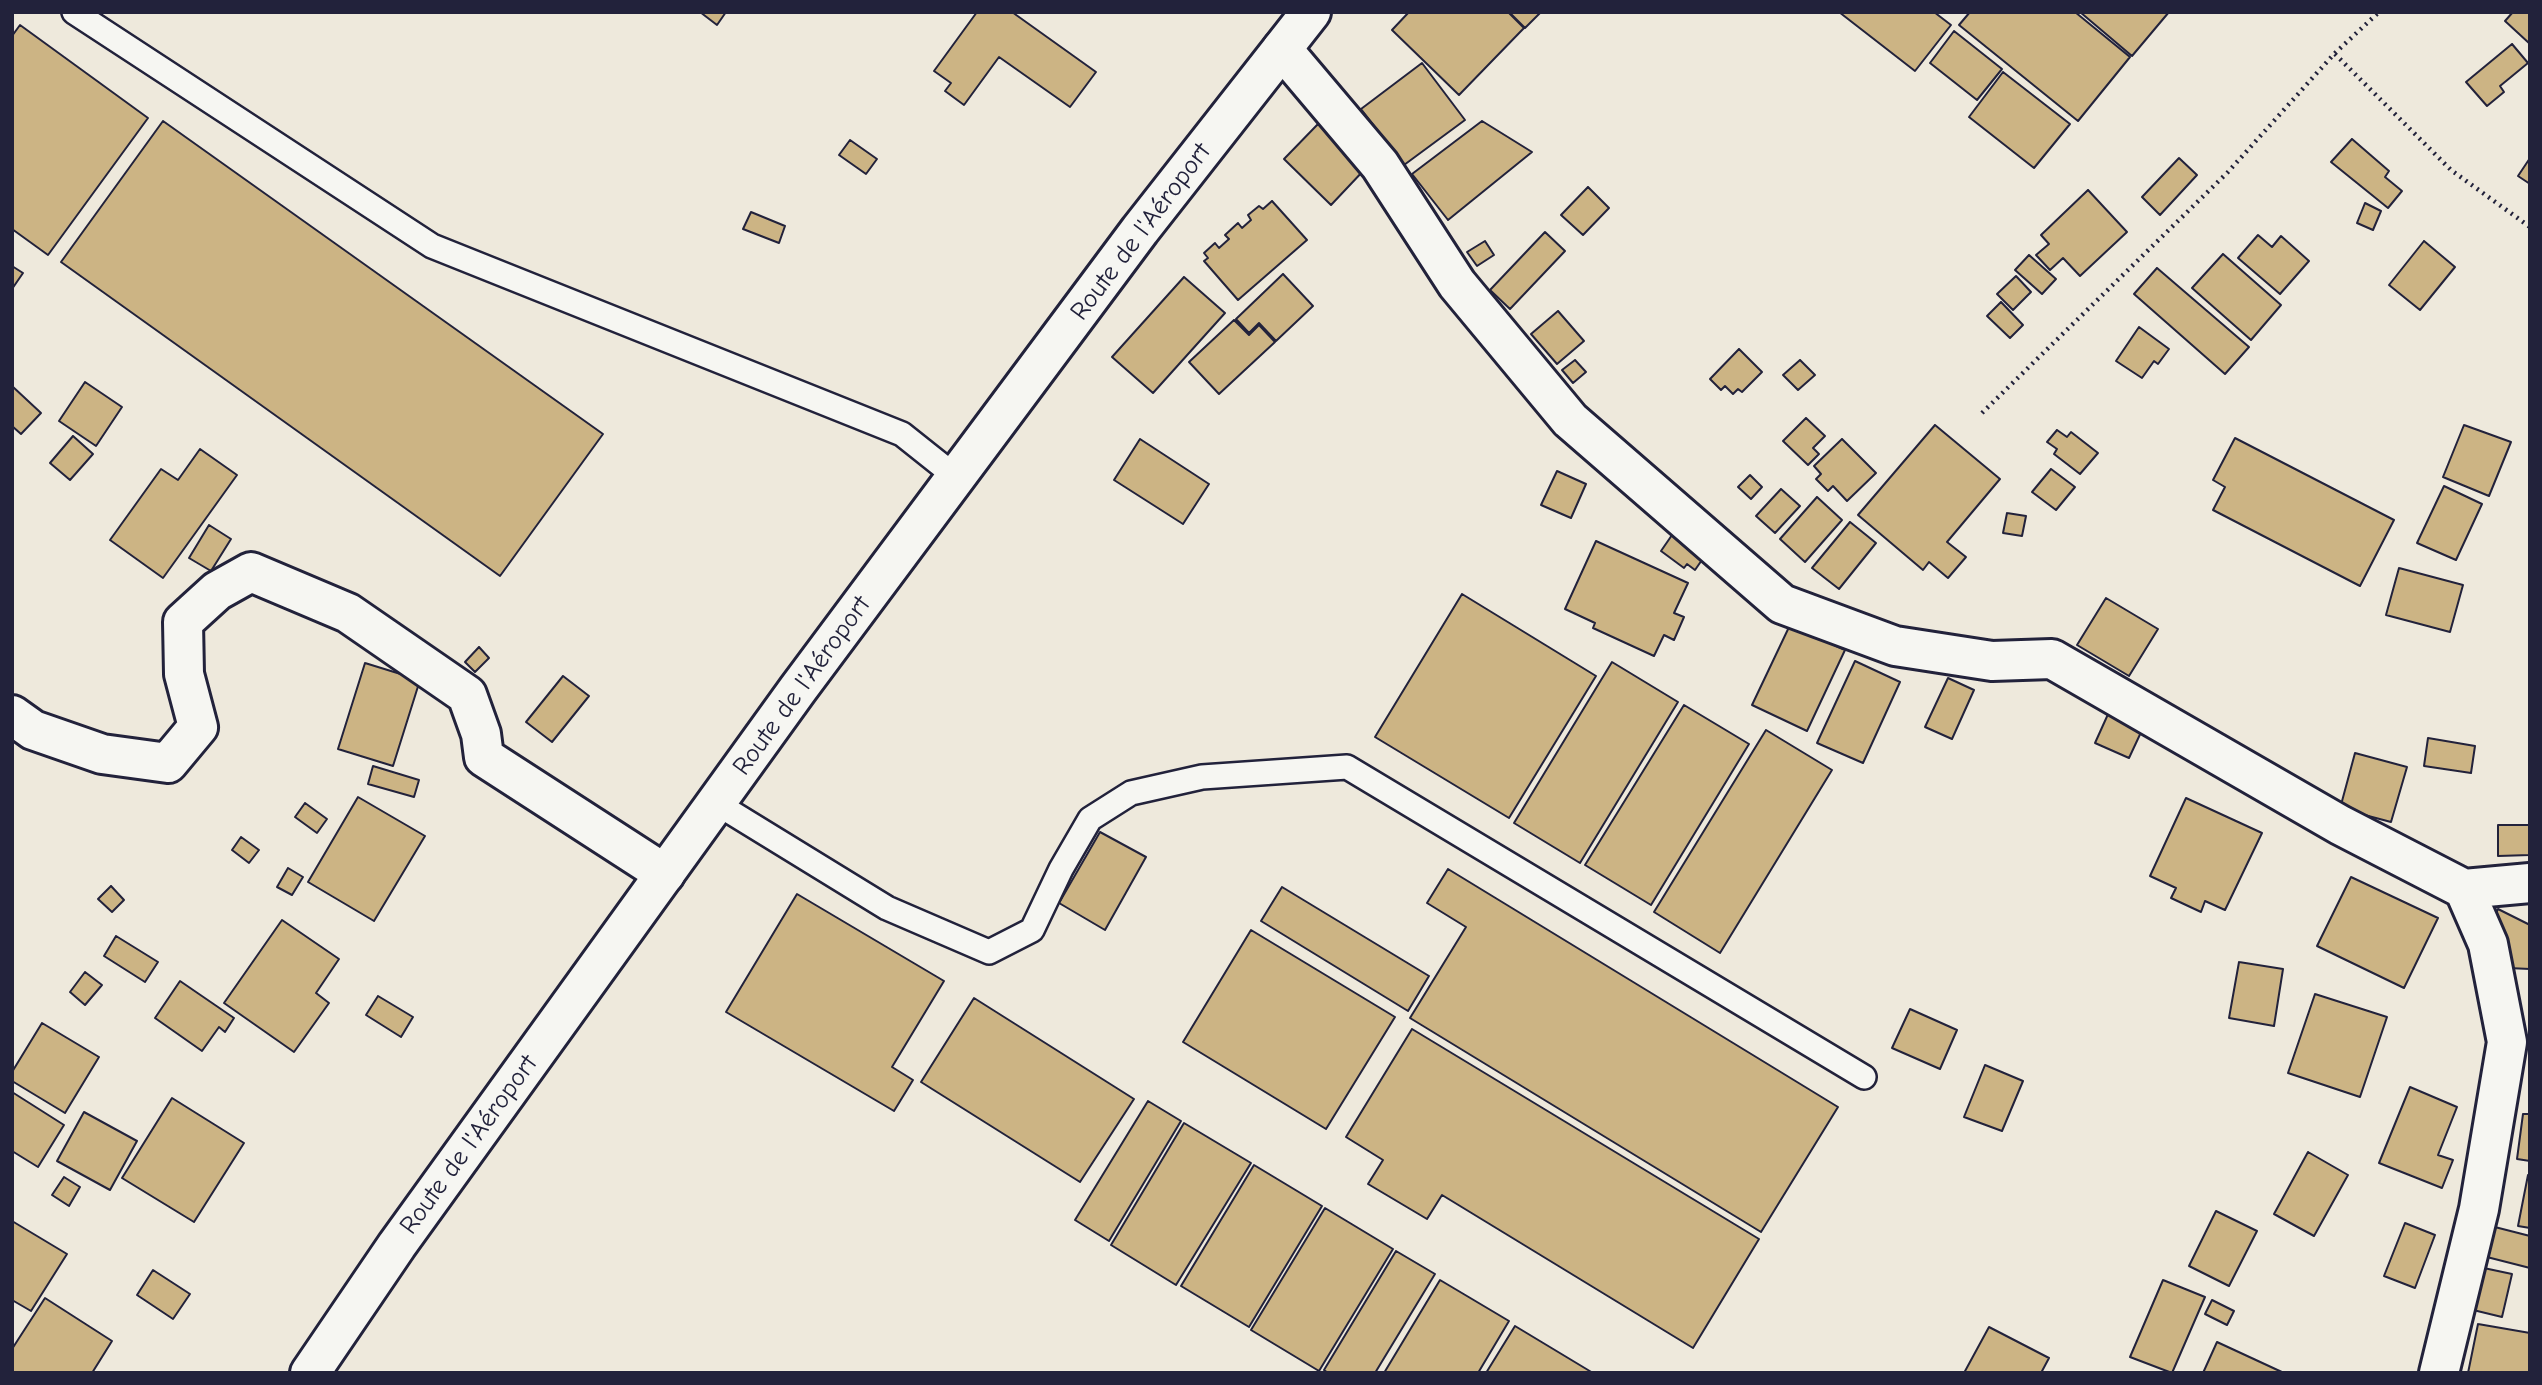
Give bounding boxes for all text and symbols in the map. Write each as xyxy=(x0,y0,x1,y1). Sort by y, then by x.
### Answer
street label: Route de l'Aéroport xyxy=(1064,137,1218,327)
street label: Route de l'Aéroport xyxy=(726,590,878,782)
street label: Route de l'Aéroport xyxy=(393,1049,545,1241)

